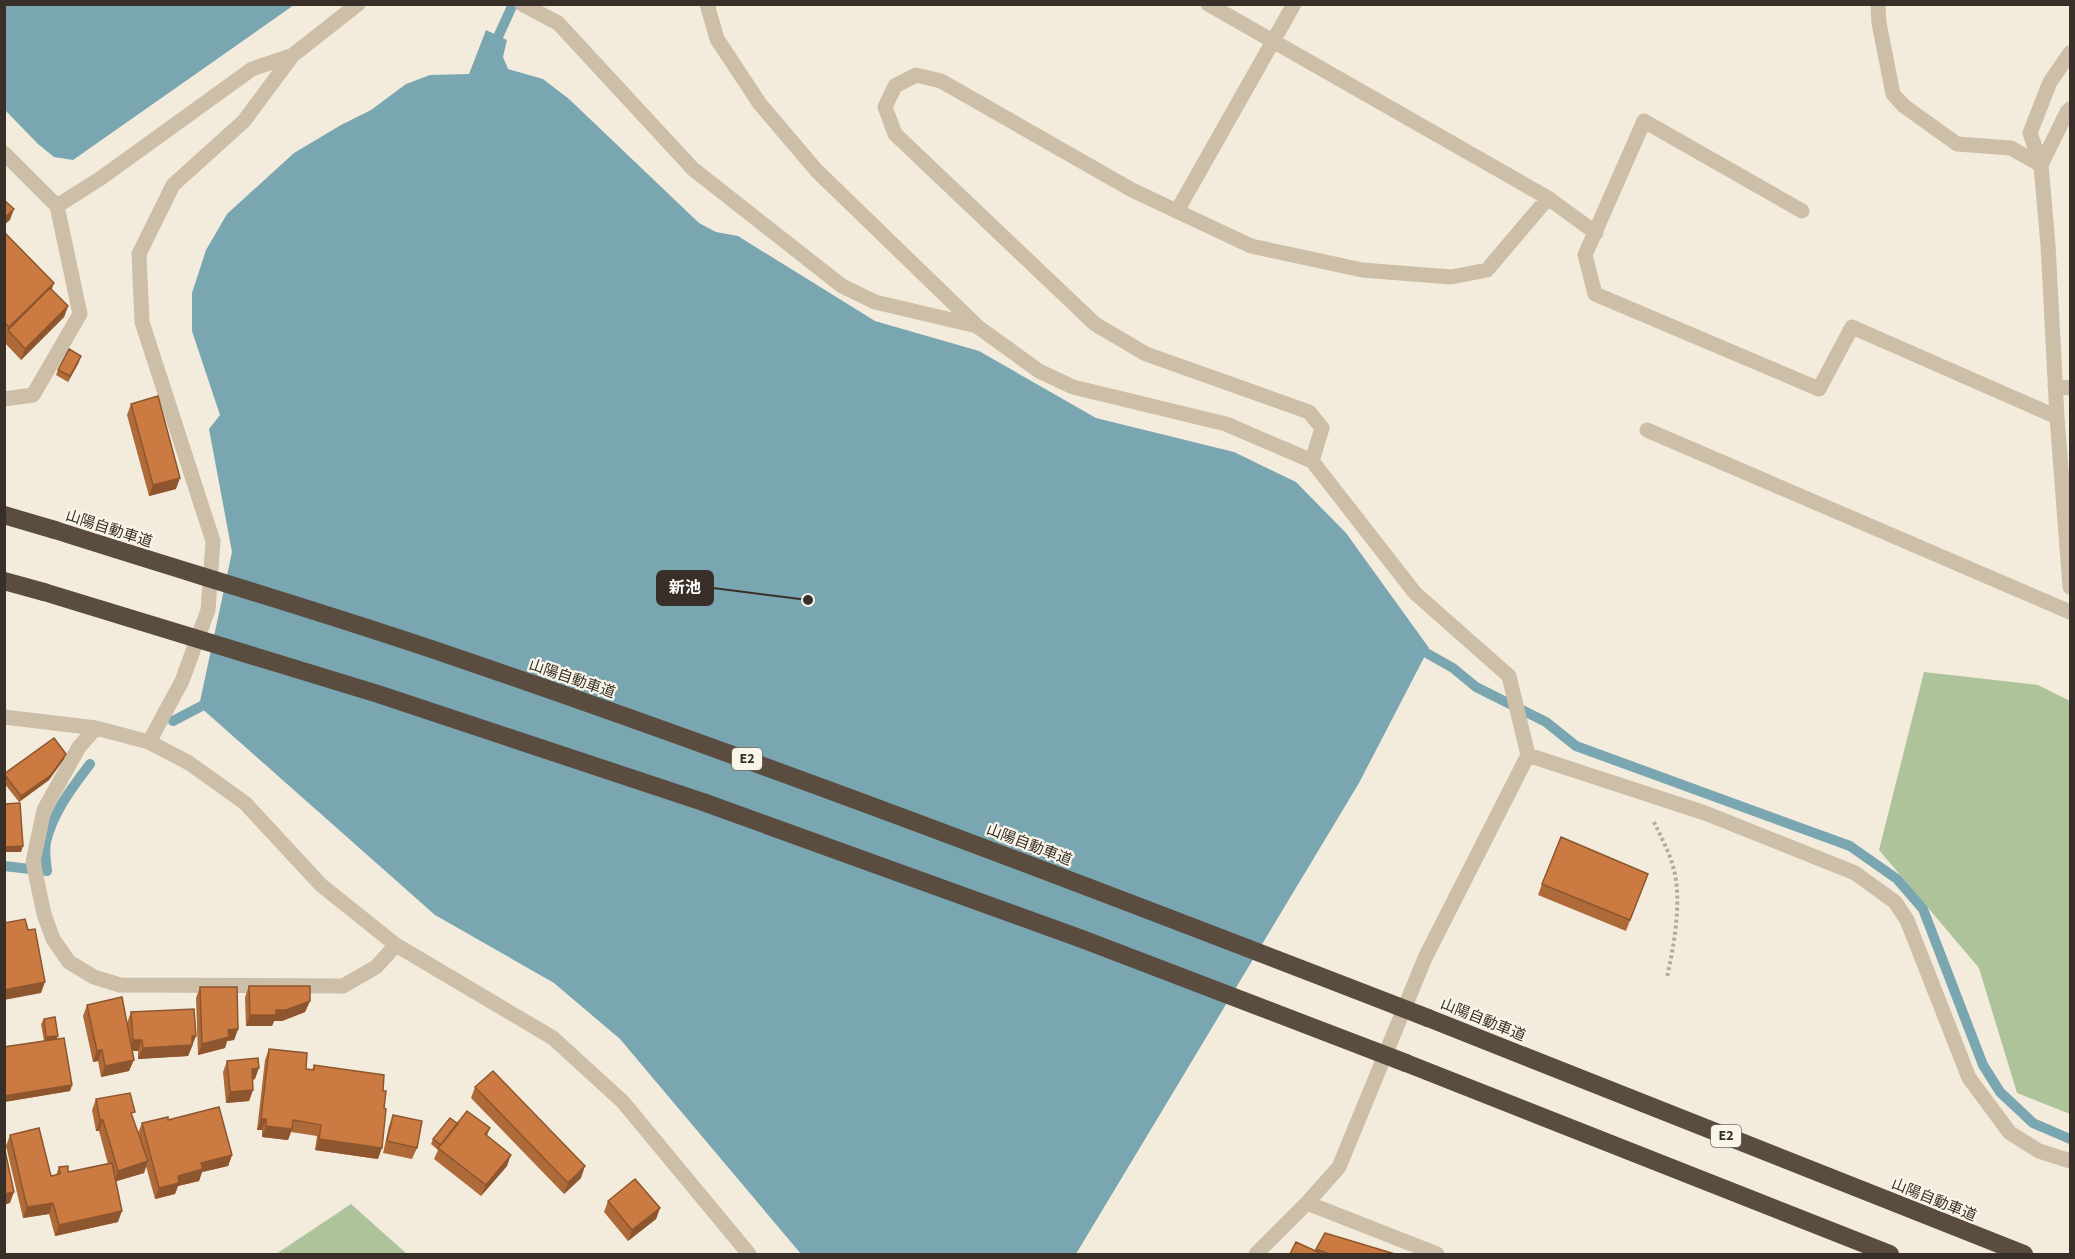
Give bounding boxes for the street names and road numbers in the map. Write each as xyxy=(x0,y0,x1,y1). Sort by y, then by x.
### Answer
street label: 山陽自動車道 xyxy=(63,505,155,553)
street label: 山陽自動車道 xyxy=(526,654,618,704)
road number: E2 xyxy=(732,748,762,770)
street label: 山陽自動車道 xyxy=(983,819,1075,871)
street label: 山陽自動車道 xyxy=(1437,993,1529,1047)
road number: E2 xyxy=(1711,1125,1741,1147)
street label: 山陽自動車道 xyxy=(1888,1173,1980,1227)

